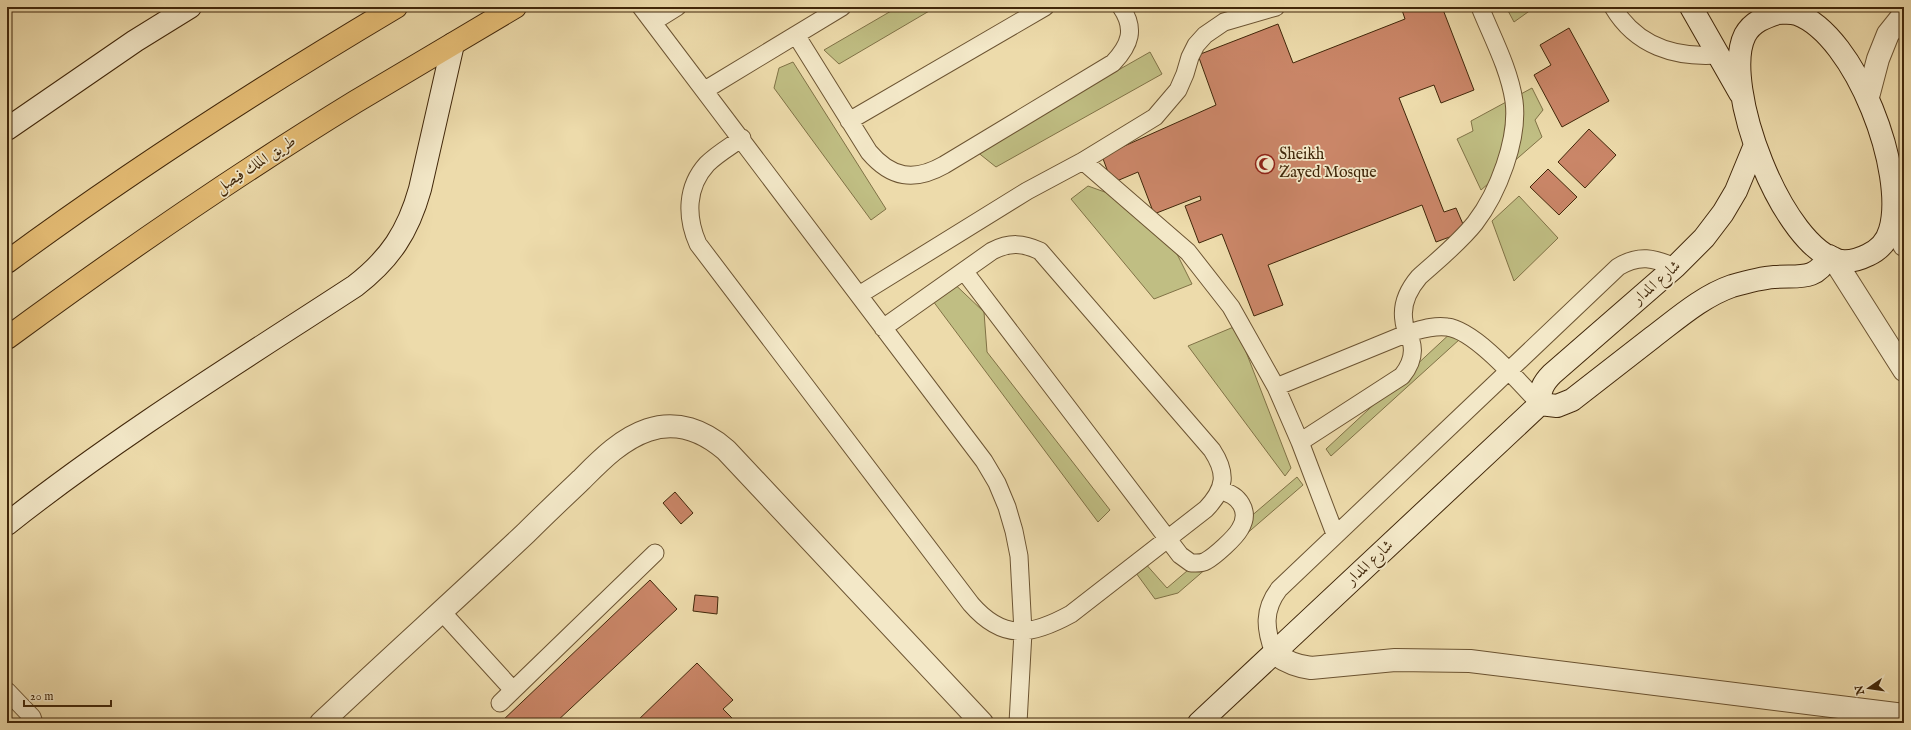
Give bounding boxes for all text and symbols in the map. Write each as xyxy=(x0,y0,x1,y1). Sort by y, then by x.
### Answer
street label: طريق الملك فيصل xyxy=(212,132,300,198)
place label: Sheikh Zayed Mosque xyxy=(1279,145,1377,183)
mosque icon: Sheikh Zayed Mosque xyxy=(1254,153,1276,175)
street label: شارع المدار xyxy=(1627,256,1687,312)
street label: شارع المدار xyxy=(1341,536,1399,593)
north arrow xyxy=(1849,668,1889,708)
scale bar xyxy=(24,682,111,708)
text: N xyxy=(1852,683,1868,697)
text: 20 m xyxy=(30,689,53,704)

